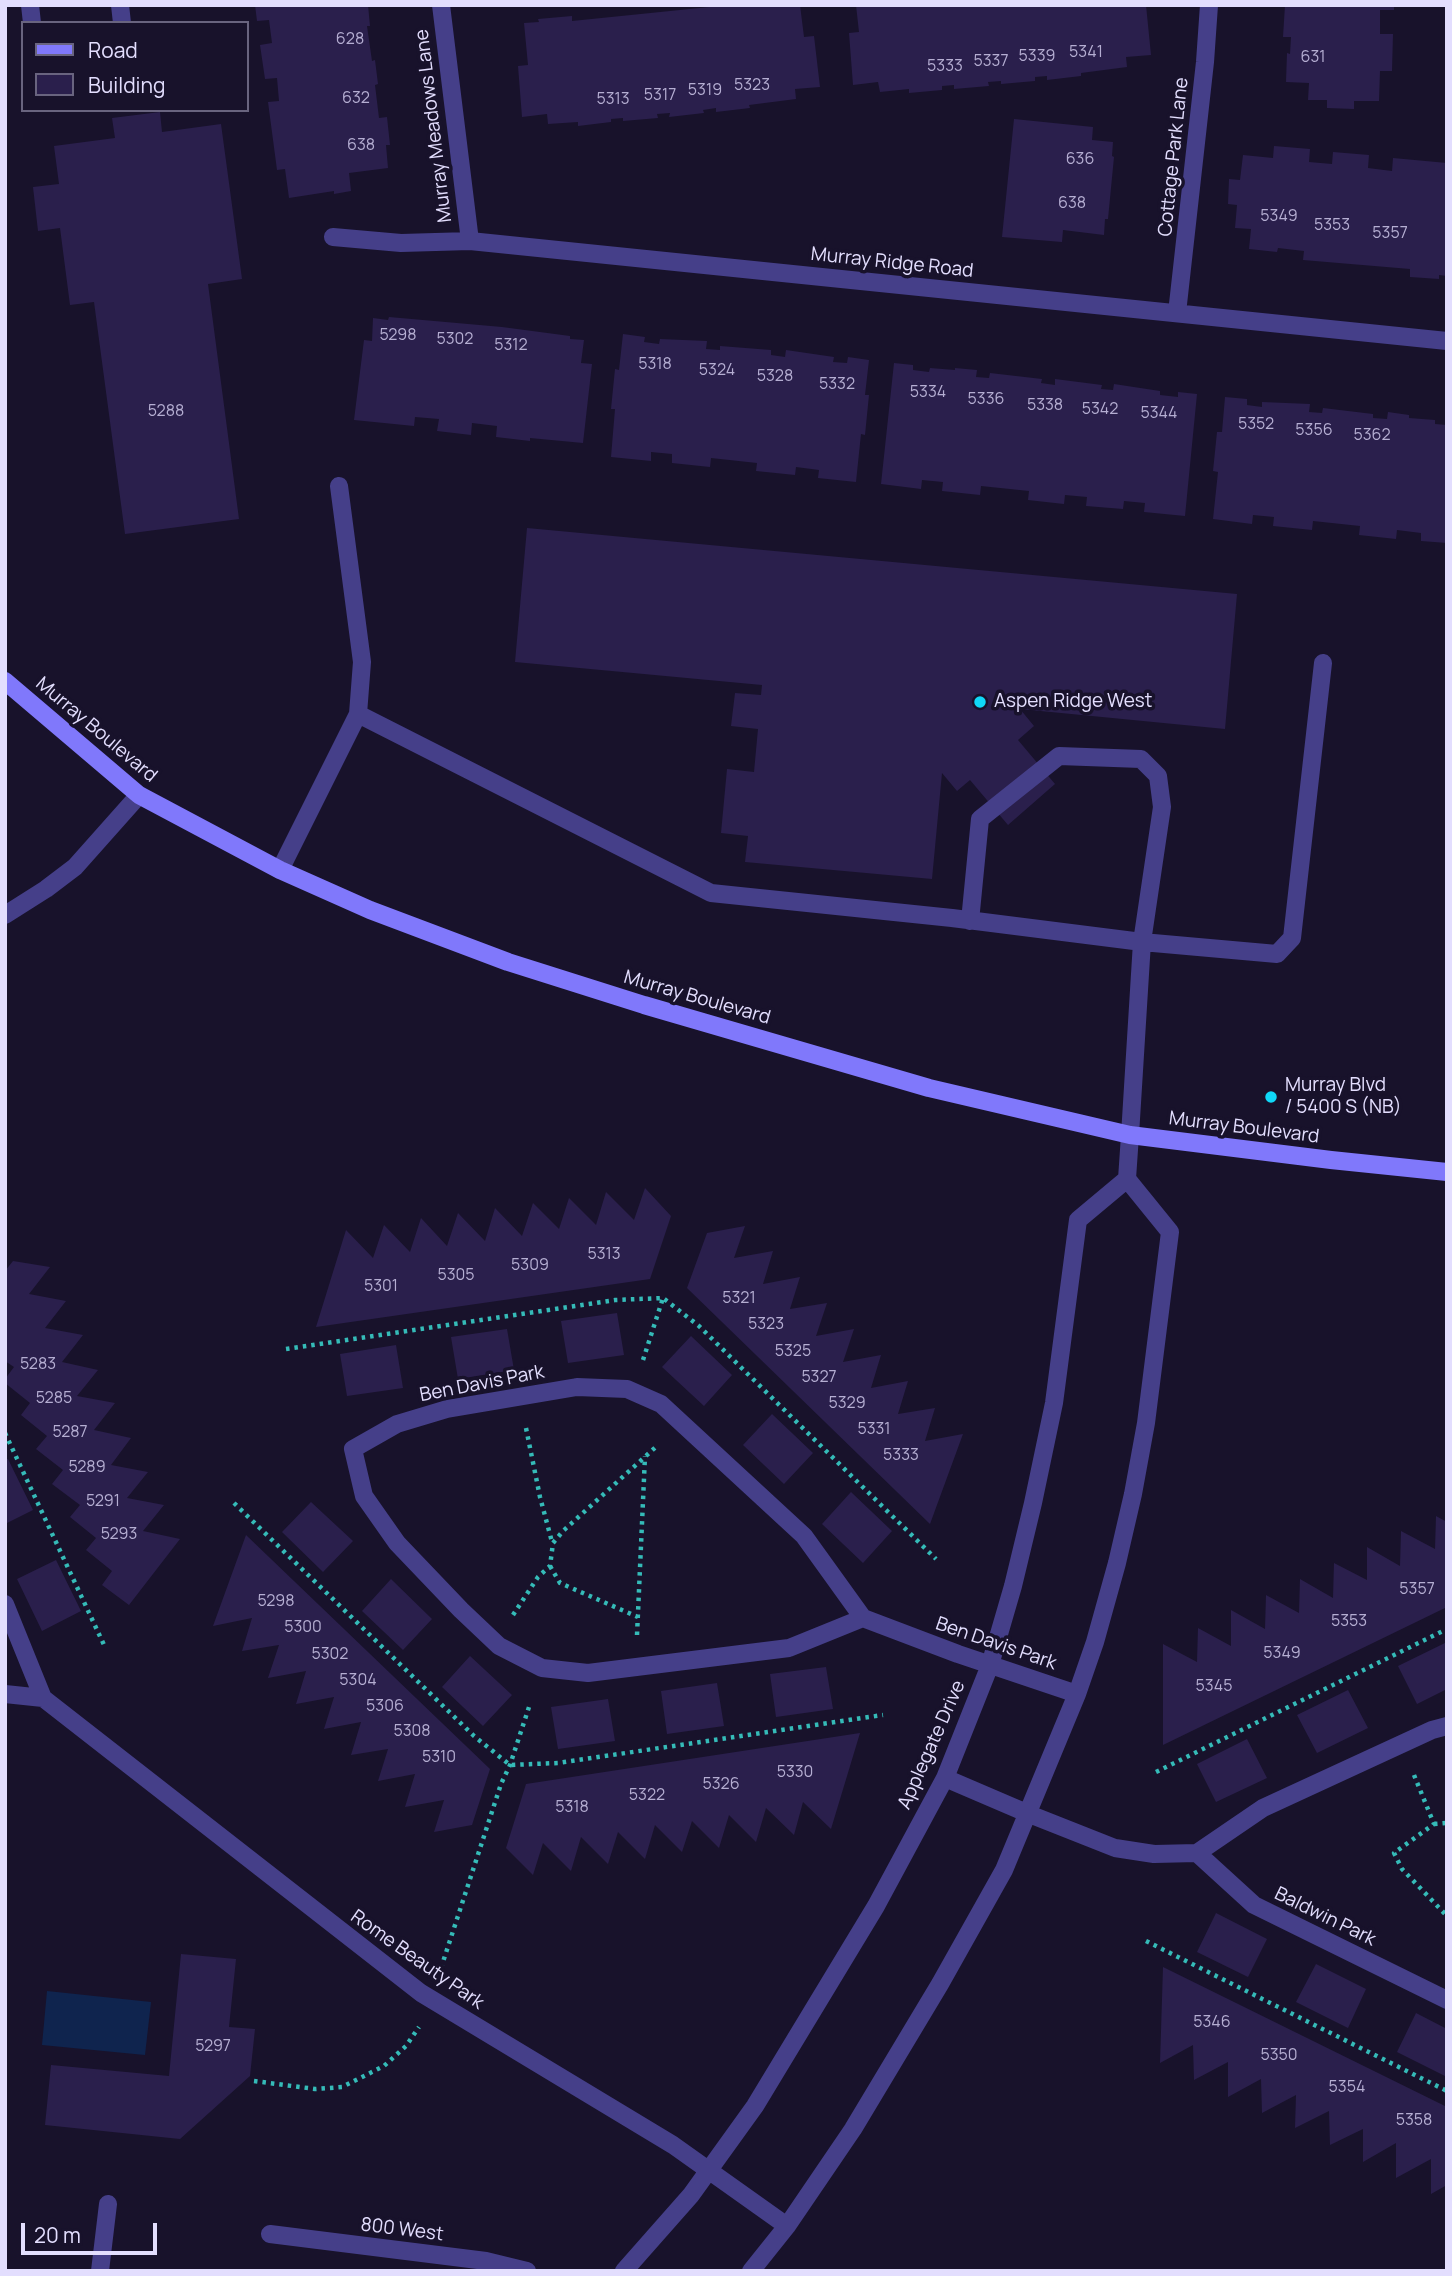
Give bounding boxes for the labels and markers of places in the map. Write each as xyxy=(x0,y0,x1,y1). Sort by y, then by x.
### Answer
place label: Aspen Ridge West xyxy=(994,691,1152,713)
marker: Aspen Ridge West xyxy=(972,694,988,710)
place label: Murray Blvd / 5400 S (NB) xyxy=(1285,1075,1402,1119)
marker: Murray Blvd / 5400 S (NB) xyxy=(1263,1089,1279,1105)

